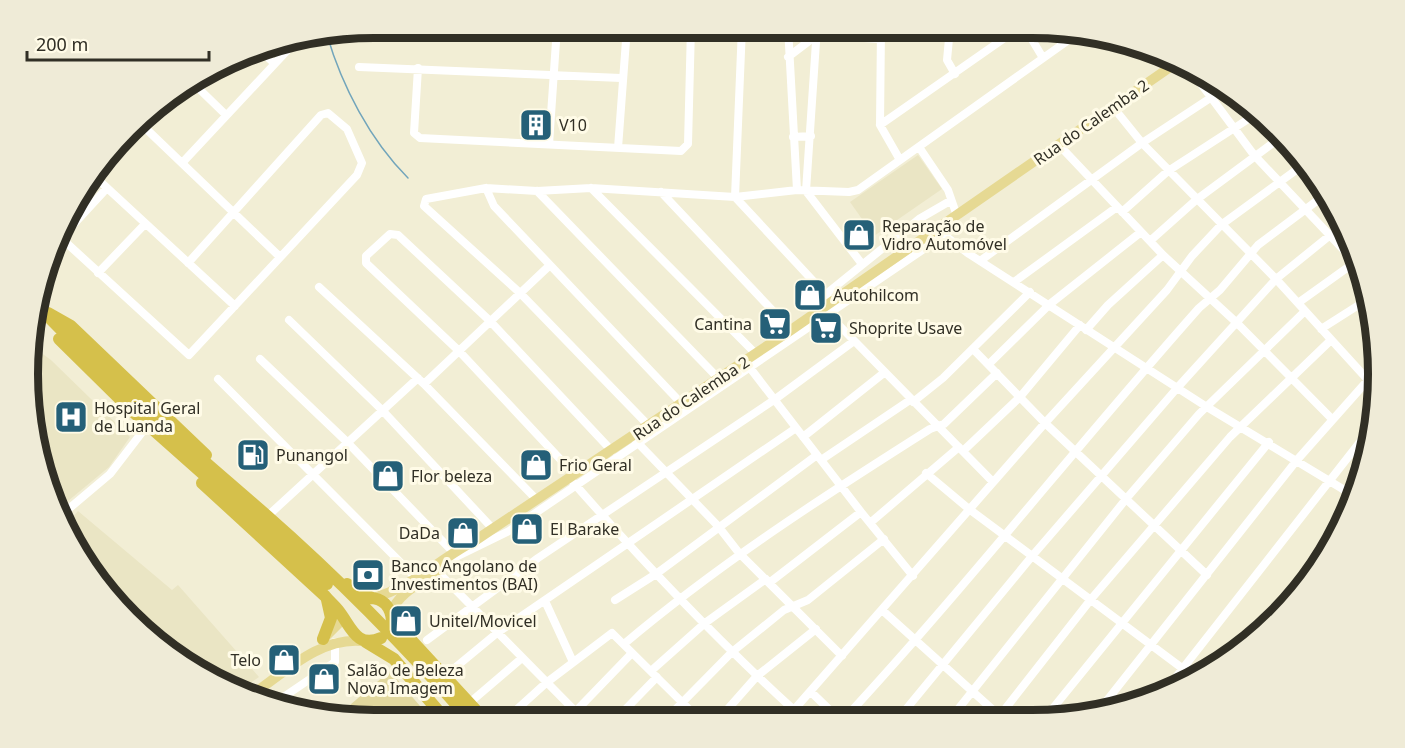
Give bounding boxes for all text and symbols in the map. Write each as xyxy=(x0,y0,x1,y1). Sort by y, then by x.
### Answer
scale bar xyxy=(27,24,208,62)
text: 200 m xyxy=(36,32,88,56)
street label: Rua do Calemba 2 xyxy=(1029,74,1153,170)
building icon: V10 xyxy=(518,107,554,143)
place label: V10 xyxy=(559,114,587,136)
place label: Reparação de Vidro Automóvel xyxy=(882,215,1007,255)
shop icon: Reparação de Vidro Automóvel xyxy=(841,217,877,253)
shop icon: Autohilcom xyxy=(792,277,828,313)
place label: Autohilcom xyxy=(833,284,919,306)
supermarket icon: Cantina xyxy=(757,306,793,342)
supermarket icon: Shoprite Usave xyxy=(808,310,844,346)
place label: Cantina xyxy=(694,313,752,335)
place label: Shoprite Usave xyxy=(849,317,962,339)
street label: Rua do Calemba 2 xyxy=(628,351,754,445)
place label: Hospital Geral de Luanda xyxy=(94,397,200,437)
hospital icon: Hospital Geral de Luanda xyxy=(53,399,89,435)
fuel station icon: Punangol xyxy=(235,437,271,473)
place label: Punangol xyxy=(276,444,348,466)
shop icon: Frio Geral xyxy=(518,447,554,483)
place label: Frio Geral xyxy=(559,454,632,476)
shop icon: Flor beleza xyxy=(370,458,406,494)
place label: Flor beleza xyxy=(411,465,492,487)
shop icon: El Barake xyxy=(509,511,545,547)
shop icon: DaDa xyxy=(445,515,481,551)
place label: El Barake xyxy=(550,518,619,540)
place label: DaDa xyxy=(399,522,440,544)
place label: Banco Angolano de Investimentos (BAI) xyxy=(391,555,538,595)
bank icon: Banco Angolano de Investimentos (BAI) xyxy=(350,557,386,593)
shop icon: Unitel/Movicel xyxy=(388,603,424,639)
place label: Unitel/Movicel xyxy=(429,610,537,632)
shop icon: Telo xyxy=(266,642,302,678)
place label: Telo xyxy=(230,649,261,671)
place label: Salão de Beleza Nova Imagem xyxy=(347,659,464,699)
shop icon: Salão de Beleza Nova Imagem xyxy=(306,661,342,697)

